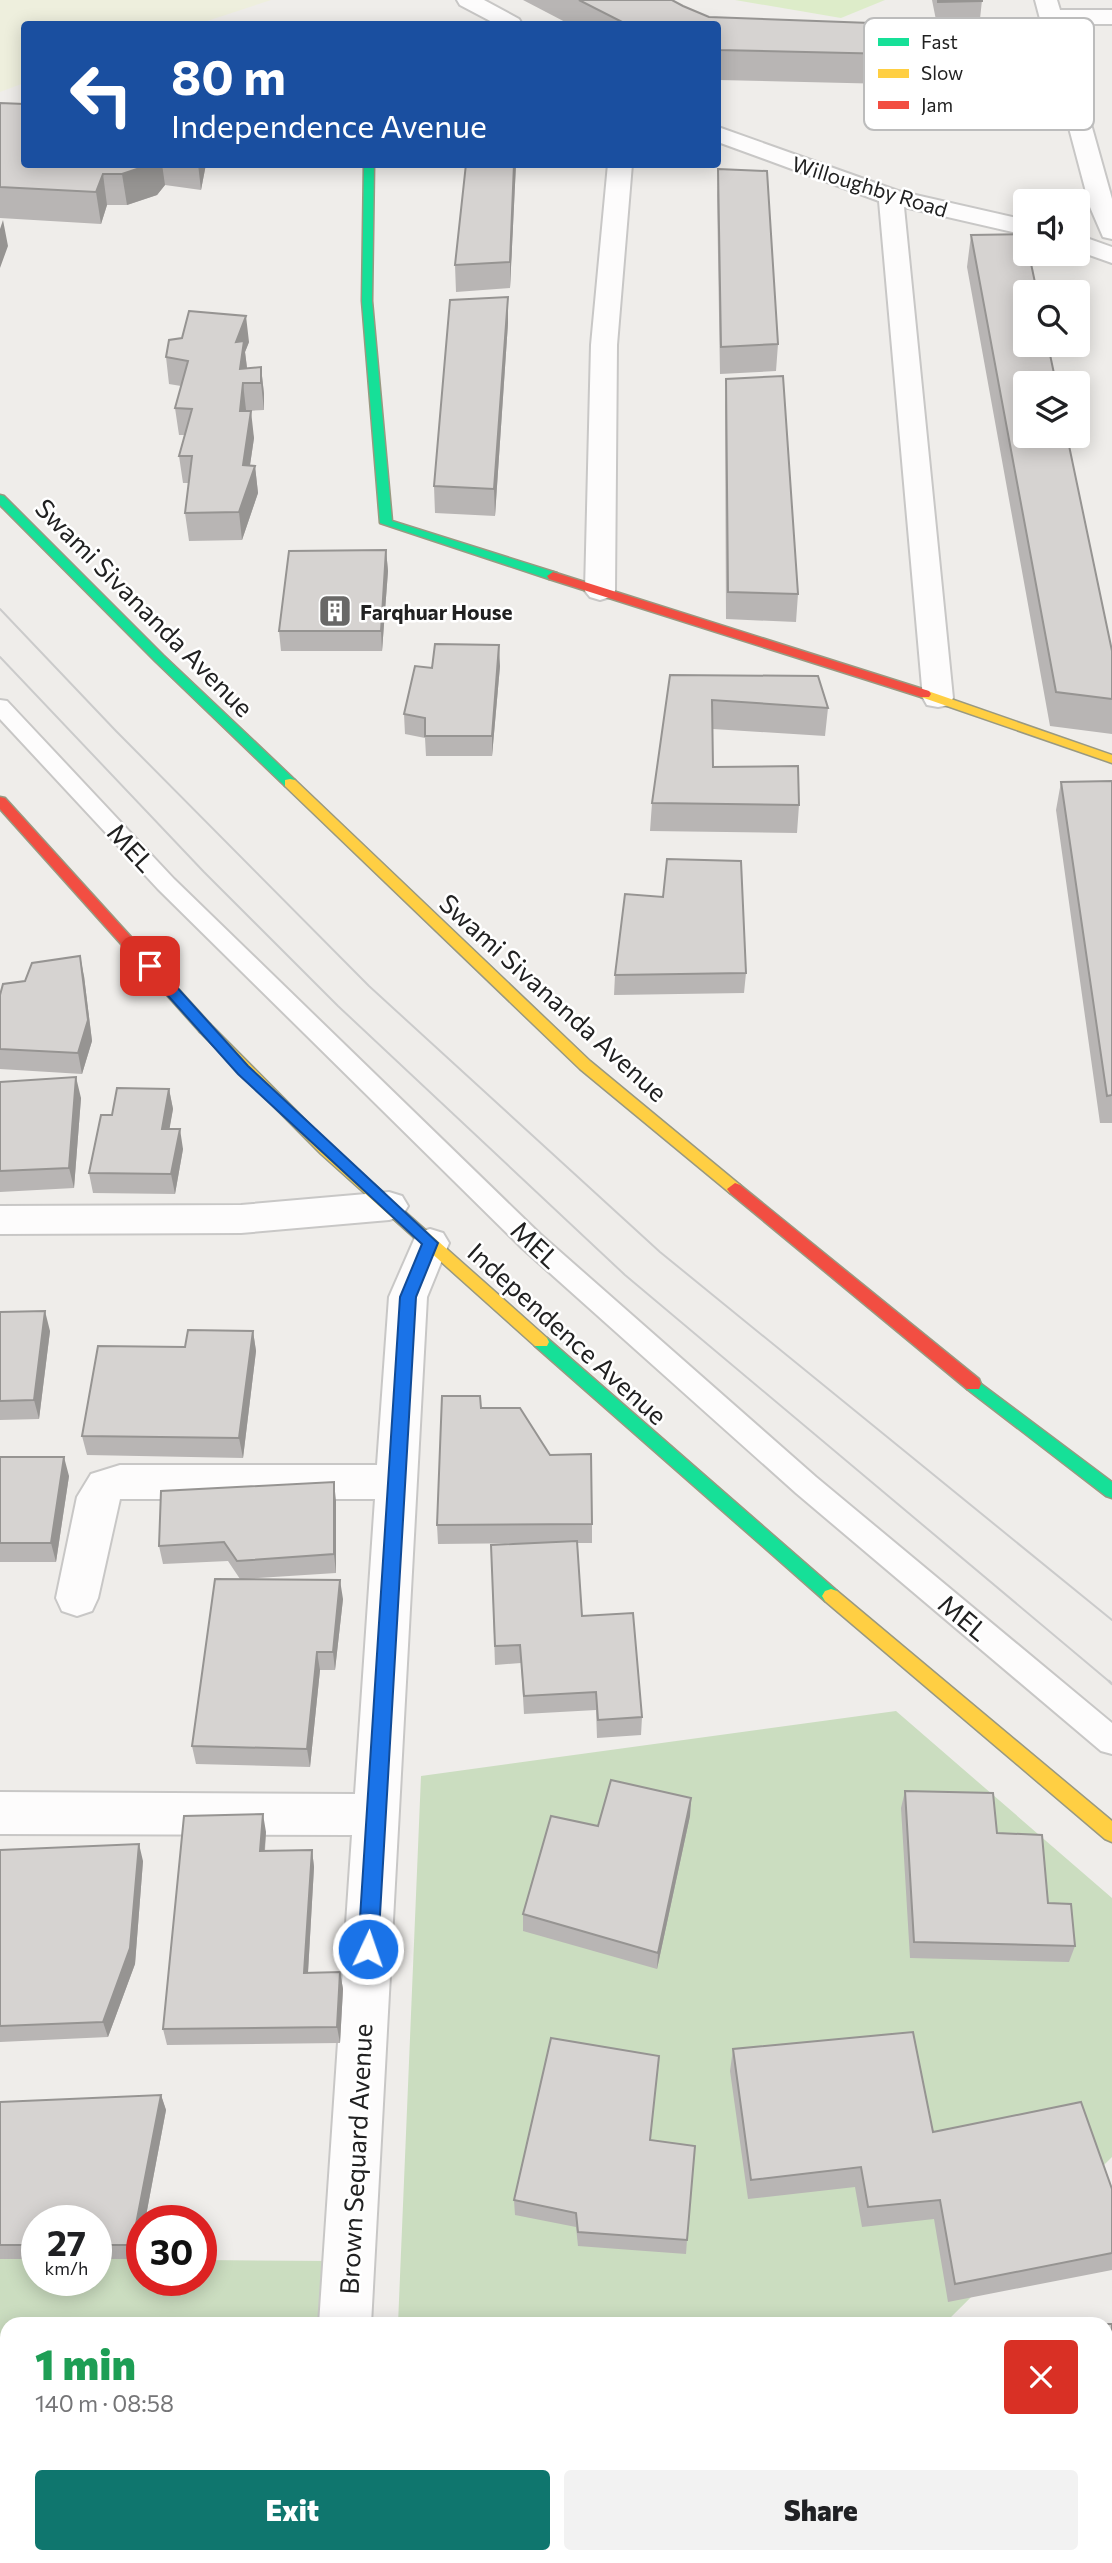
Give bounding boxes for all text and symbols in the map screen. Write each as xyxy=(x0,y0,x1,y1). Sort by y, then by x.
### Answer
legend xyxy=(864,18,1094,130)
text: Fast xyxy=(921,30,958,53)
text: 80 m xyxy=(171,45,286,105)
icon: left xyxy=(56,49,147,140)
text: Slow xyxy=(921,61,963,84)
text: Jam xyxy=(921,93,953,116)
text: Independence Avenue xyxy=(171,105,487,145)
street label: Willoughby Road xyxy=(789,150,951,222)
map controls xyxy=(1013,189,1090,448)
button: sound xyxy=(1013,189,1090,266)
button: search xyxy=(1013,280,1090,357)
button: layers xyxy=(1013,371,1090,448)
street label: Swami Sivananda Avenue xyxy=(30,492,260,722)
building icon: Farqhuar House xyxy=(316,592,354,630)
place label: Farqhuar House xyxy=(360,599,513,624)
street label: MEL xyxy=(102,816,162,878)
street label: Swami Sivananda Avenue xyxy=(434,887,674,1107)
pin xyxy=(120,936,180,996)
icon: arrive xyxy=(131,947,169,985)
street label: MEL xyxy=(505,1214,567,1274)
street label: Independence Avenue xyxy=(462,1236,674,1430)
street label: MEL xyxy=(933,1587,995,1647)
position arrow xyxy=(331,1912,405,1986)
street label: Brown Sequard Avenue xyxy=(332,2023,378,2295)
speed limit sign: 30 xyxy=(126,2205,217,2296)
text: 27 xyxy=(47,2220,86,2263)
text: km/h xyxy=(45,2257,88,2279)
text: 1 min xyxy=(35,2337,136,2389)
button: close xyxy=(1004,2340,1078,2414)
text: 140 m · 08:58 xyxy=(35,2389,174,2417)
button: Exit xyxy=(35,2470,550,2550)
button: Share xyxy=(564,2470,1078,2550)

